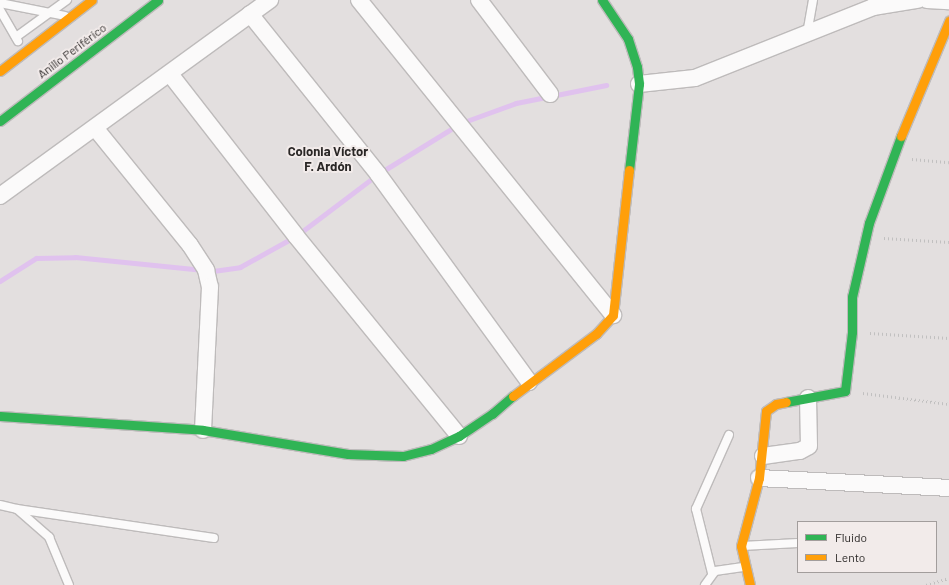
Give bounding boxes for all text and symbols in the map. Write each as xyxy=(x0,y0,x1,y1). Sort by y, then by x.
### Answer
street label: Anillo Periférico xyxy=(35,20,109,82)
district label: Colonia Víctor F. Ardón xyxy=(288,144,368,175)
legend xyxy=(797,521,937,573)
text: Fluido xyxy=(835,530,867,544)
text: Lento xyxy=(835,550,865,564)

